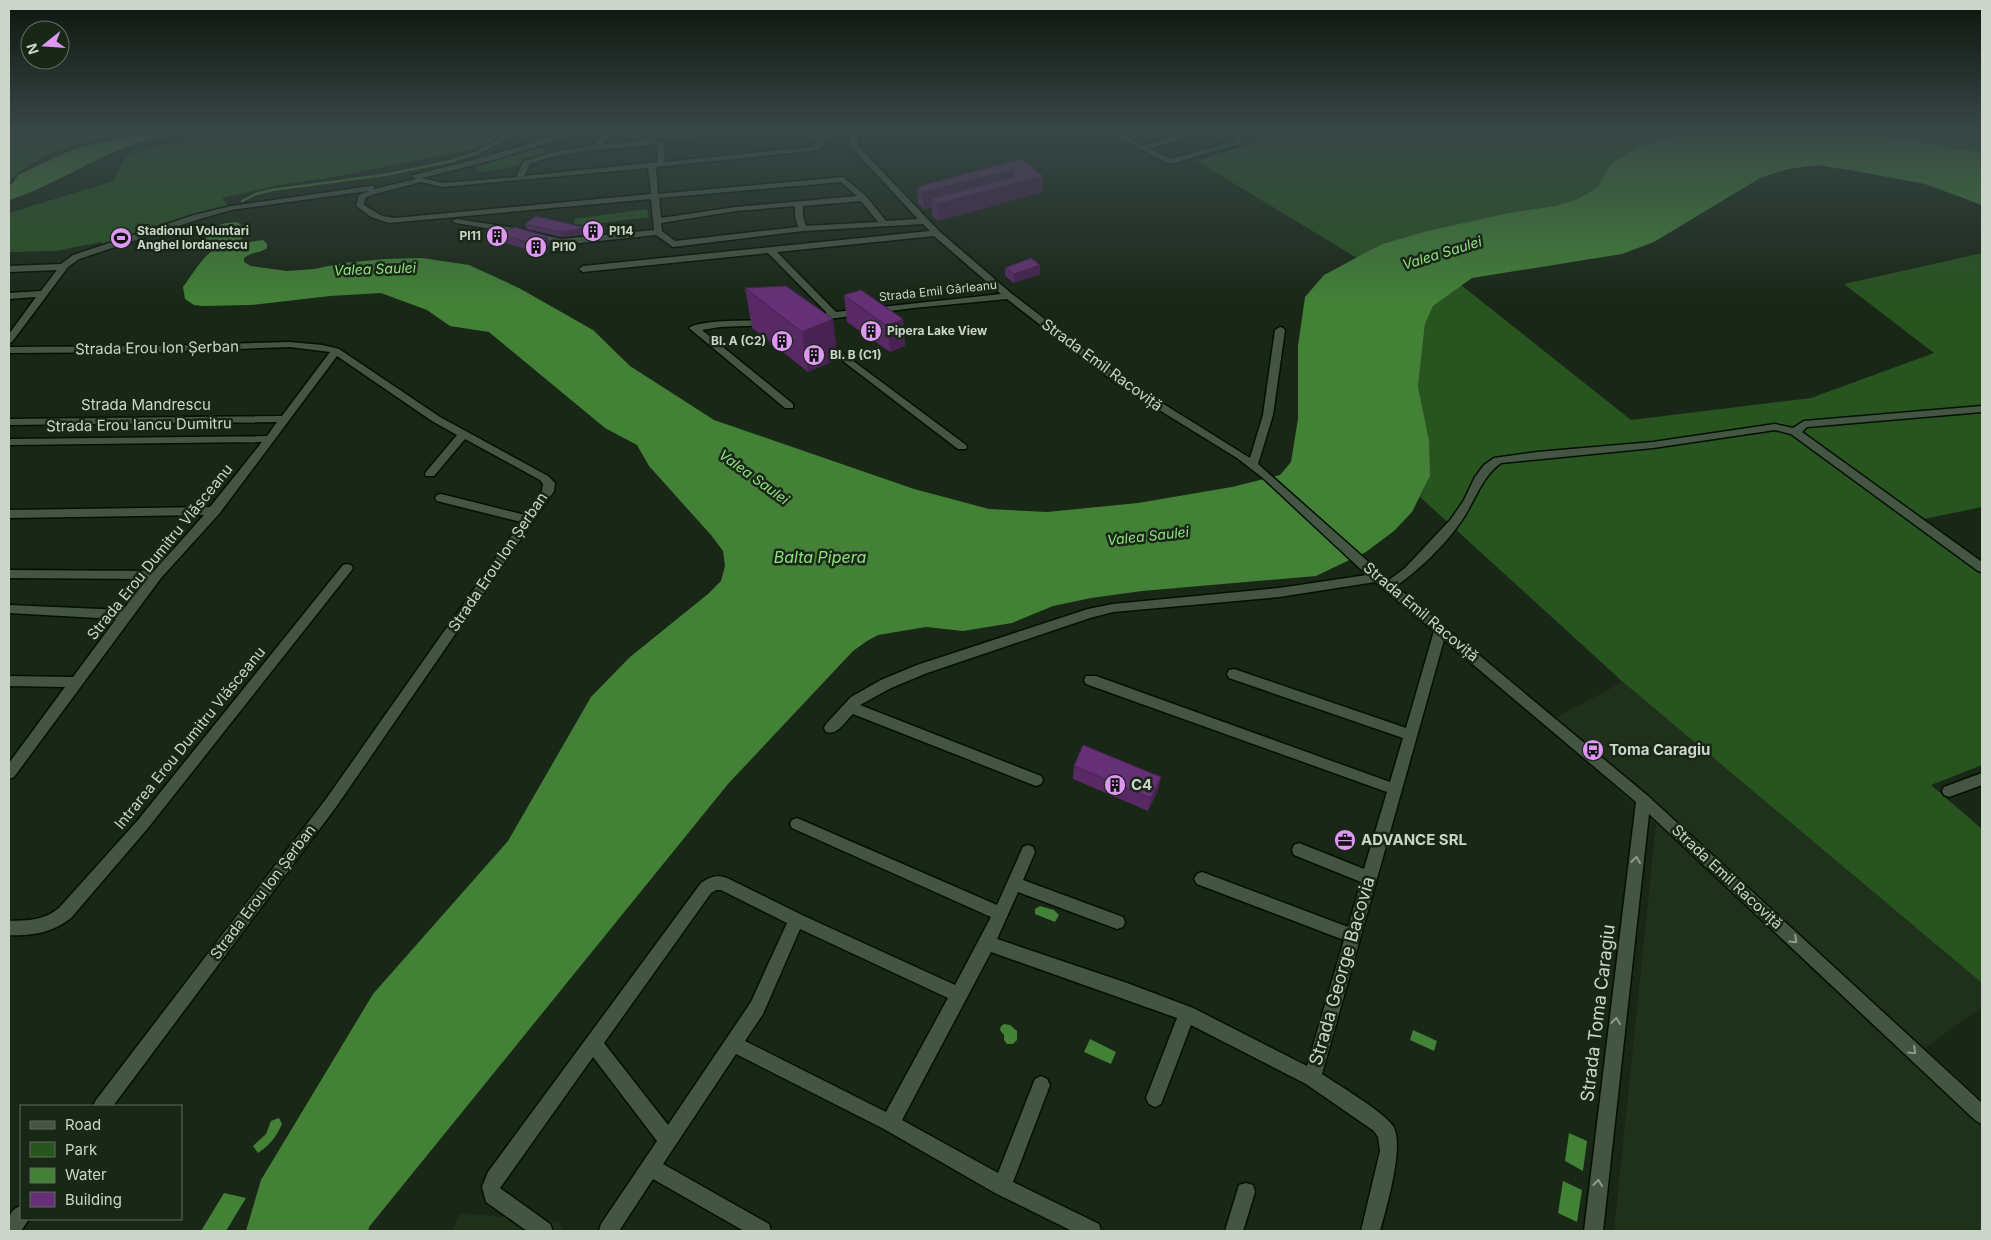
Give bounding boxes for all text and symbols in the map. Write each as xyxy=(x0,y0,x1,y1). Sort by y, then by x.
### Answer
north arrow xyxy=(20,20,70,70)
text: N xyxy=(22,41,42,57)
building icon: PI14 xyxy=(581,219,605,243)
place label: Stadionul Voluntari Anghel Iordanescu xyxy=(137,223,249,252)
place label: PI14 xyxy=(609,223,633,238)
building icon: PI11 xyxy=(485,224,509,248)
sports icon: Stadionul Voluntari Anghel Iordanescu xyxy=(109,226,133,250)
place label: PI11 xyxy=(460,228,481,243)
water label: Valea Saulei xyxy=(1400,232,1484,273)
building icon: PI10 xyxy=(524,235,548,259)
place label: PI10 xyxy=(552,239,576,254)
water label: Valea Saulei xyxy=(334,259,417,278)
street label: Strada Emil Gârleanu xyxy=(878,277,998,304)
street label: Strada Emil Racoviță xyxy=(1038,314,1166,415)
building icon: Pipera Lake View xyxy=(859,319,883,343)
place label: Pipera Lake View xyxy=(887,323,988,338)
building icon: Bl. A (C2) xyxy=(770,329,794,353)
place label: Bl. A (C2) xyxy=(711,333,766,348)
street label: Strada Erou Ion Șerban xyxy=(75,337,239,358)
building icon: Bl. B (C1) xyxy=(802,343,826,367)
place label: Bl. B (C1) xyxy=(830,347,882,362)
street label: Strada Mandrescu xyxy=(81,395,211,414)
street label: Strada Erou Iancu Dumitru xyxy=(46,413,232,436)
water label: Valea Saulei xyxy=(716,446,793,508)
street label: Strada Erou Dumitru Vlăsceanu xyxy=(83,460,237,644)
street label: Strada Erou Ion Șerban xyxy=(444,488,551,635)
water label: Valea Saulei xyxy=(1106,523,1190,548)
water label: Balta Pipera xyxy=(774,547,866,567)
street label: Strada Emil Racoviță xyxy=(1360,558,1483,665)
street label: Intrarea Erou Dumitru Vlăsceanu xyxy=(110,643,269,833)
bus stop icon: Toma Caragiu xyxy=(1581,738,1605,762)
place label: Toma Caragiu xyxy=(1609,740,1710,759)
building icon: C4 xyxy=(1103,773,1127,797)
place label: C4 xyxy=(1131,775,1152,794)
street label: Strada Emil Racoviță xyxy=(1668,820,1787,933)
street label: Strada Erou Ion Șerban xyxy=(206,821,320,963)
office icon: ADVANCE SRL xyxy=(1333,828,1357,852)
place label: ADVANCE SRL xyxy=(1361,830,1467,849)
one-way arrow xyxy=(1630,856,1641,864)
street label: Strada George Bacovia xyxy=(1304,874,1379,1068)
street label: Strada Toma Caragiu xyxy=(1576,923,1619,1103)
one-way arrow xyxy=(1789,934,1798,943)
one-way arrow xyxy=(1611,1017,1621,1026)
one-way arrow xyxy=(1908,1045,1917,1054)
legend xyxy=(20,1105,182,1220)
text: Road xyxy=(65,1115,101,1134)
text: Park xyxy=(65,1140,98,1159)
text: Water xyxy=(65,1165,107,1184)
one-way arrow xyxy=(1592,1178,1603,1186)
text: Building xyxy=(65,1190,122,1209)

